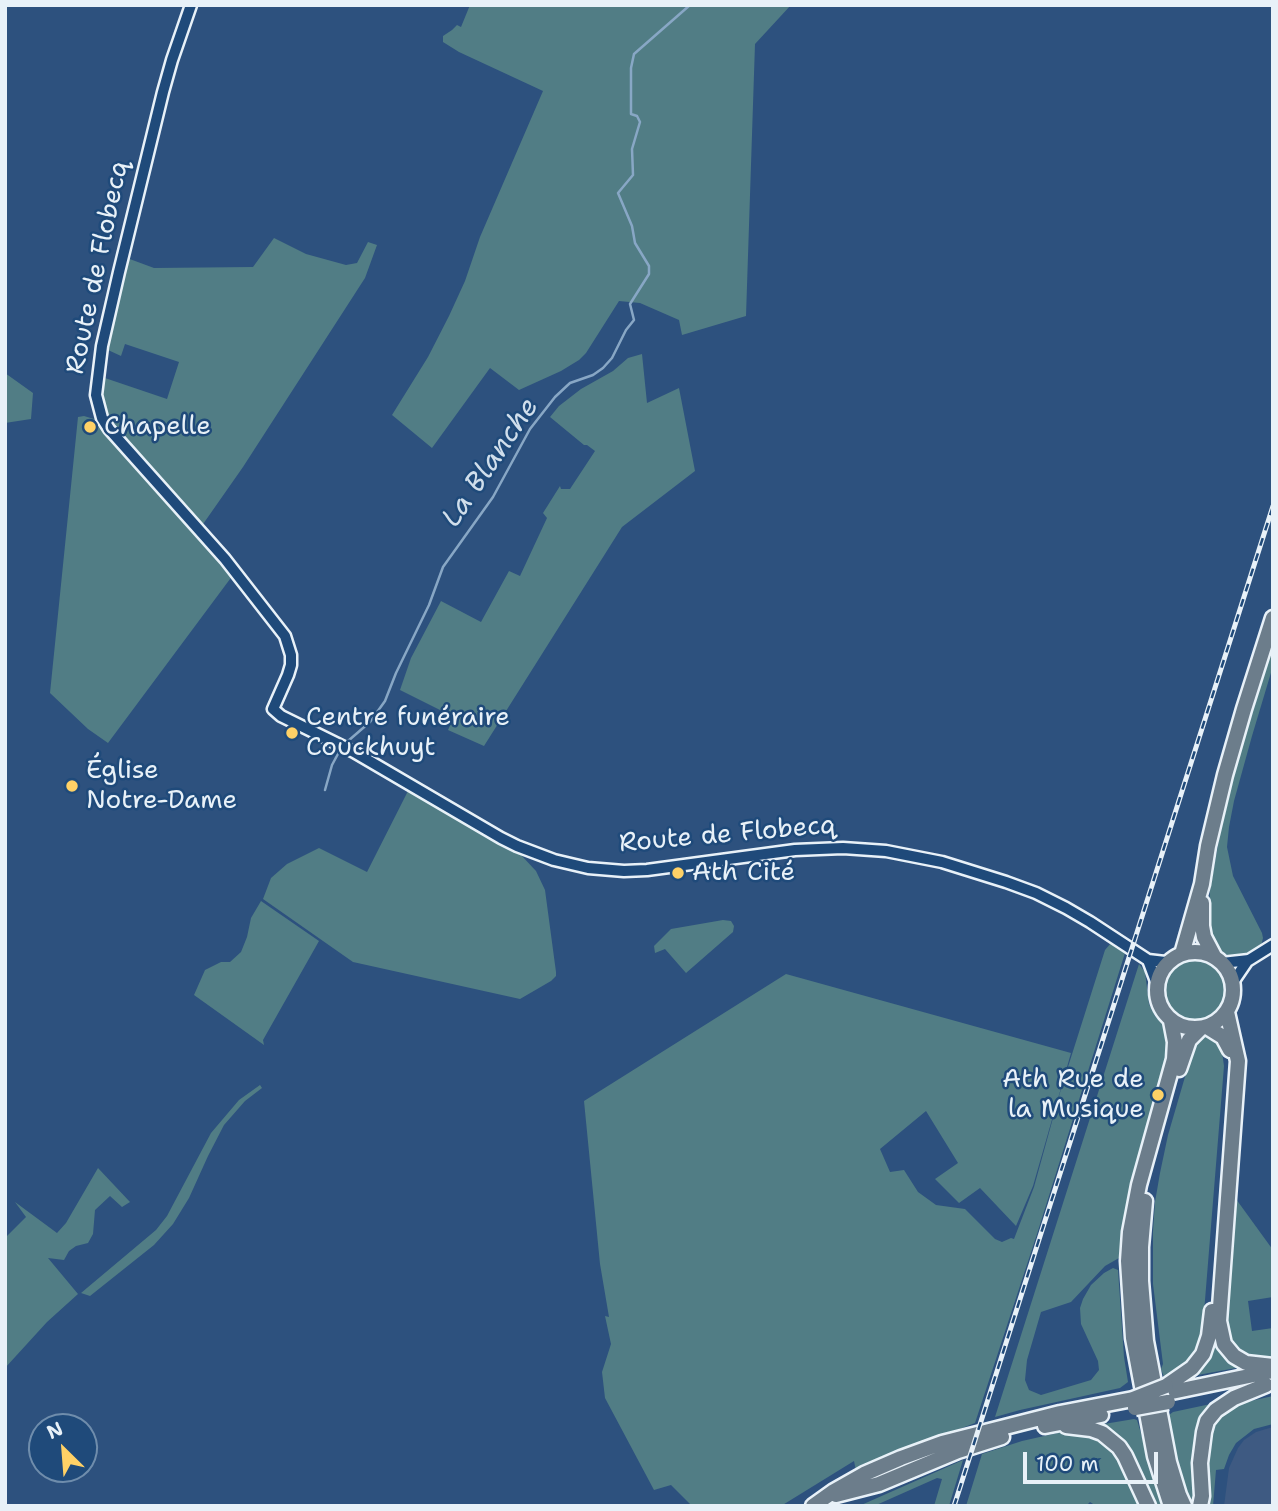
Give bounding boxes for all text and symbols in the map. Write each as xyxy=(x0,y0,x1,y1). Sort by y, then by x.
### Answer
street label: Route de Flobecq xyxy=(60,159,136,377)
water label: La Blanche xyxy=(435,392,547,534)
place label: Chapelle xyxy=(104,411,211,443)
marker: Chapelle xyxy=(82,419,98,435)
place label: Centre funéraire Couckhuyt xyxy=(306,702,510,764)
marker: Centre funéraire Couckhuyt xyxy=(284,725,300,741)
place label: Église Notre-Dame xyxy=(86,755,237,816)
marker: Église Notre-Dame xyxy=(64,778,80,794)
street label: Route de Flobecq xyxy=(618,810,836,860)
place label: Ath Cité xyxy=(692,857,795,889)
marker: Ath Cité xyxy=(670,865,686,881)
place label: Ath Rue de la Musique xyxy=(1002,1064,1144,1126)
marker: Ath Rue de la Musique xyxy=(1150,1087,1166,1103)
north arrow xyxy=(28,1413,98,1483)
text: N xyxy=(43,1416,67,1445)
scale bar xyxy=(1026,1438,1161,1482)
text: 100 m xyxy=(1036,1450,1099,1478)

